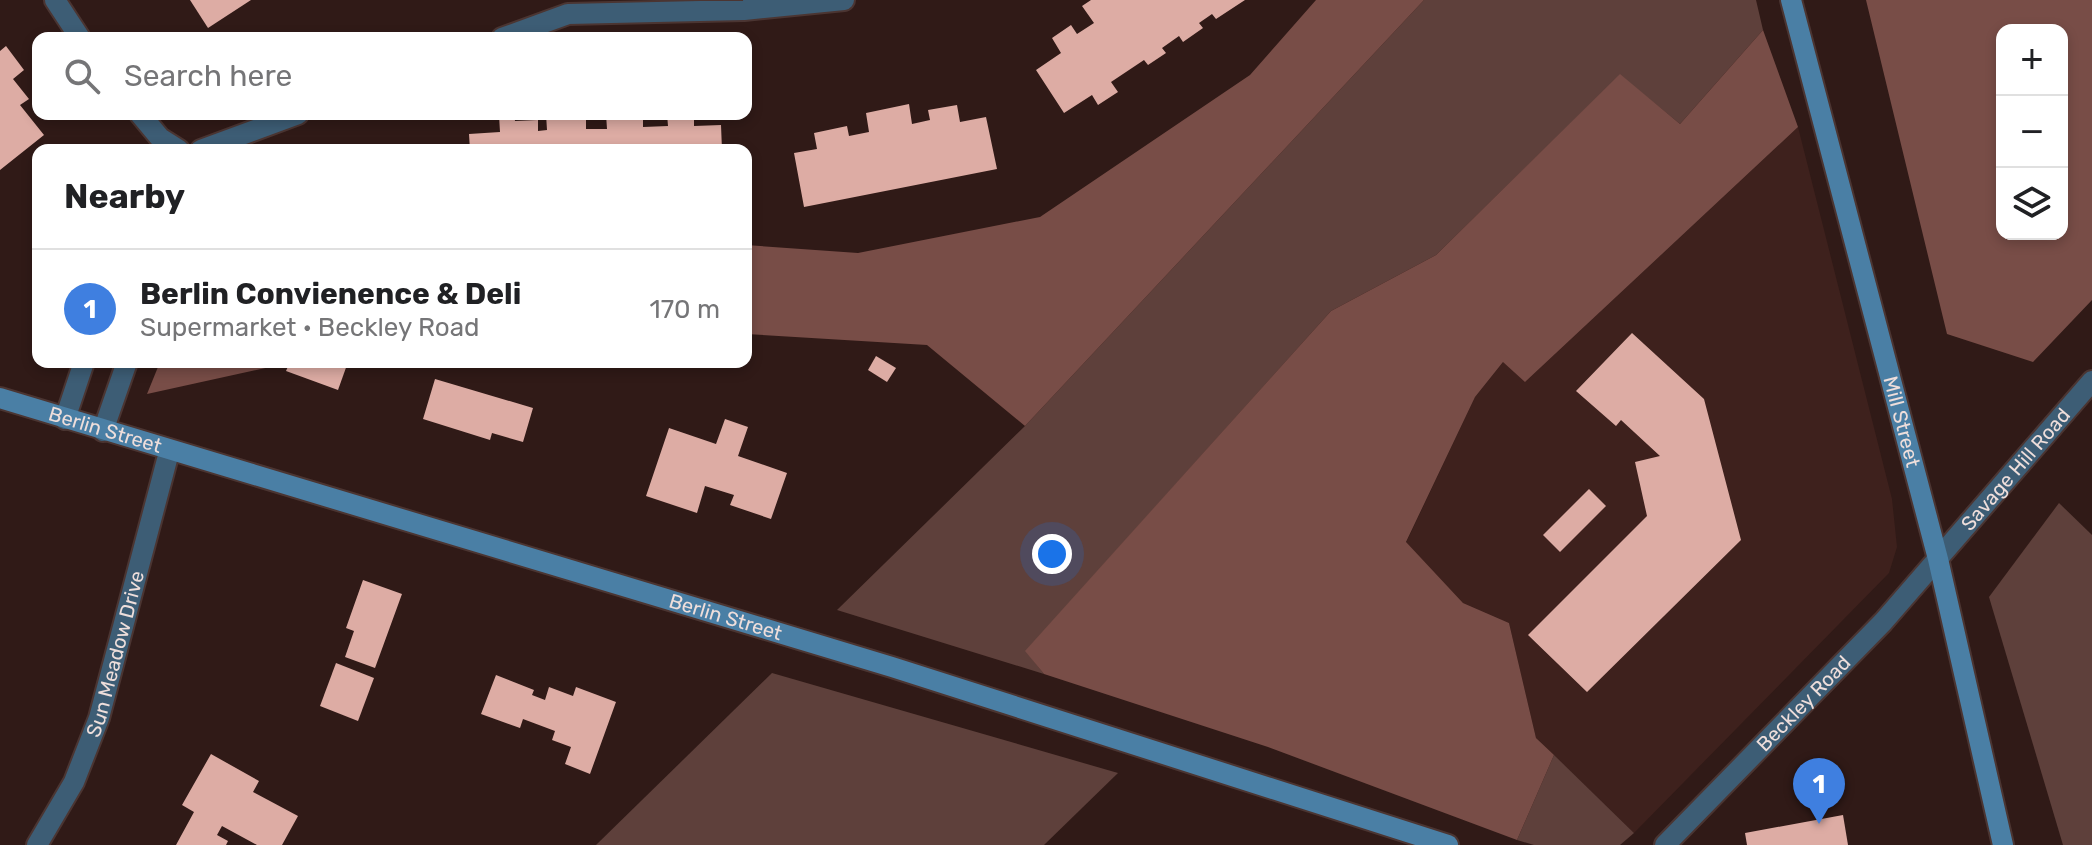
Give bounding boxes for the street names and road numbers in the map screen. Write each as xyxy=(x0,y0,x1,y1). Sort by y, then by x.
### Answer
street label: Mill Street xyxy=(1878,374,1925,470)
street label: Berlin Street xyxy=(46,401,165,458)
street label: Savage Hill Road xyxy=(1956,403,2075,535)
street label: Sun Meadow Drive xyxy=(81,568,149,741)
street label: Berlin Street xyxy=(666,589,785,645)
street label: Beckley Road xyxy=(1751,651,1856,756)

